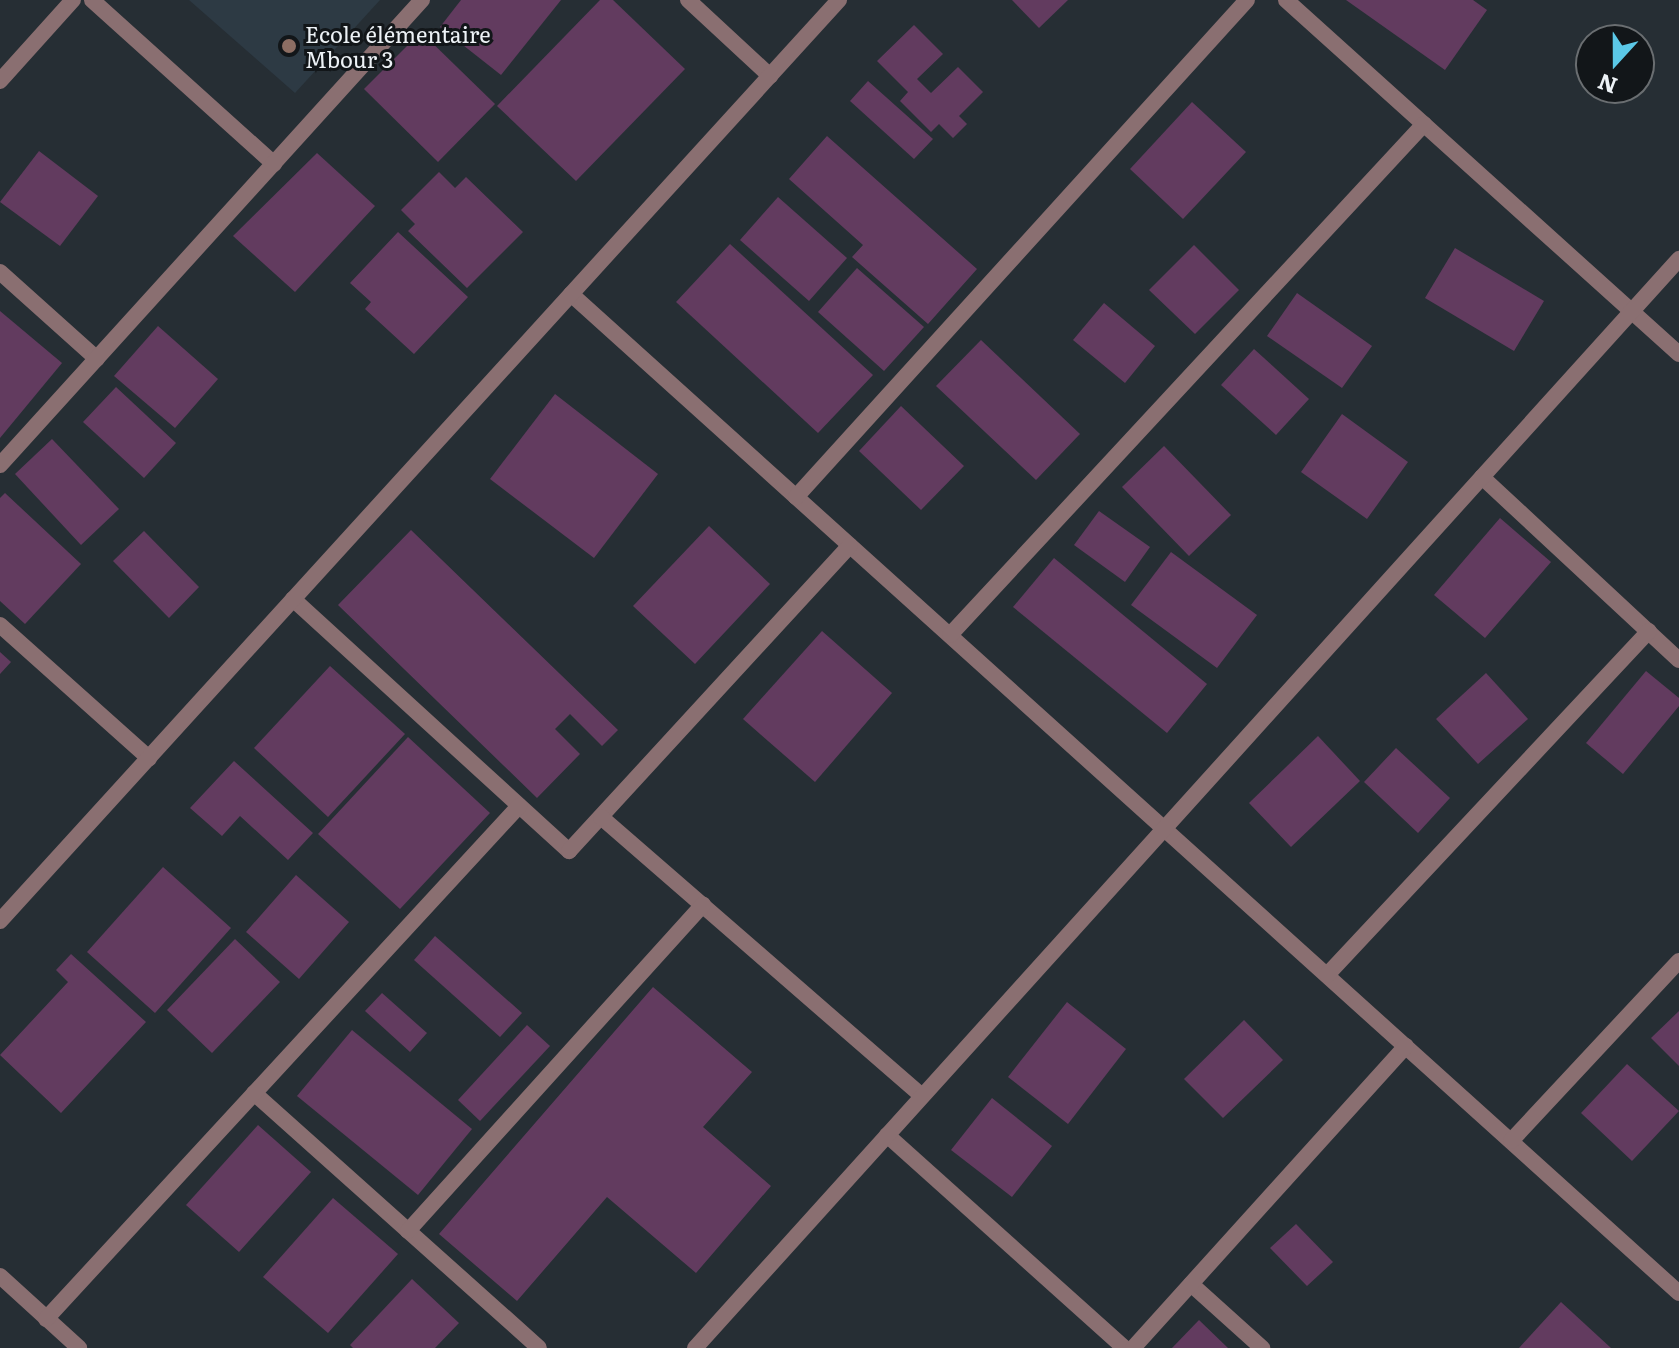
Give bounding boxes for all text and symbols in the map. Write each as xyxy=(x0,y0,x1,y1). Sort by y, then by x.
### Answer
place label: Ecole élémentaire Mbour 3 xyxy=(305,20,491,72)
north arrow xyxy=(1575,24,1655,104)
marker: Ecole élémentaire Mbour 3 xyxy=(280,37,298,55)
text: N xyxy=(1592,66,1621,104)

